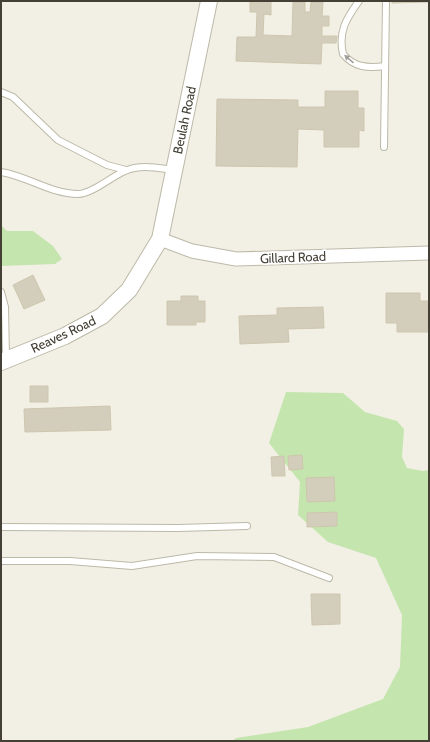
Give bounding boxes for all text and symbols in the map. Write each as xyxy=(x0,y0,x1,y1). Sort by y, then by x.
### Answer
one-way arrow xyxy=(344,54,354,63)
street label: Beulah Road xyxy=(169,85,199,155)
street label: Gillard Road xyxy=(260,248,326,266)
street label: Reaves Road xyxy=(28,312,98,356)

